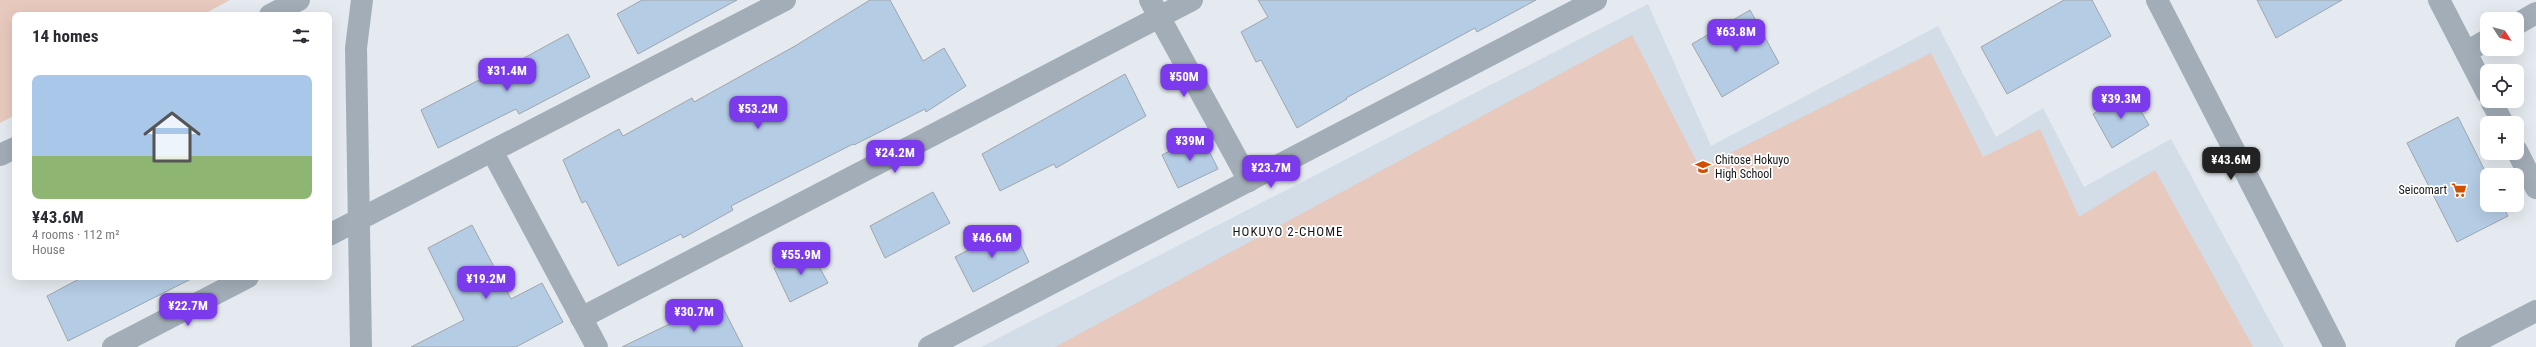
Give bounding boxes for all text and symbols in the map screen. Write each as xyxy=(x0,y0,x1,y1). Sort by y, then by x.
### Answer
north arrow xyxy=(2480,12,2524,56)
map controls xyxy=(2480,12,2524,212)
pin: ¥63.8M xyxy=(1703,19,1769,53)
text: ¥63.8M xyxy=(1716,24,1756,39)
icon: filters xyxy=(290,25,312,47)
text: 14 homes xyxy=(32,26,98,46)
pin: ¥31.4M xyxy=(474,58,540,92)
text: ¥31.4M xyxy=(487,63,527,78)
pin: ¥50M xyxy=(1160,64,1208,98)
button: locate xyxy=(2480,64,2524,108)
text: ¥50M xyxy=(1169,69,1199,84)
pin: ¥39.3M xyxy=(2088,86,2154,120)
text: ¥39.3M xyxy=(2101,91,2141,106)
pin: ¥53.2M xyxy=(725,96,791,130)
icon: home xyxy=(136,101,208,173)
text: ¥53.2M xyxy=(738,101,778,116)
button: + xyxy=(2480,116,2524,160)
pin: ¥39M xyxy=(1166,128,1214,162)
text: ¥39M xyxy=(1175,133,1205,148)
pin: ¥24.2M xyxy=(862,140,928,174)
text: ¥24.2M xyxy=(875,145,915,160)
pin: ¥43.6M xyxy=(2198,147,2264,181)
text: ¥43.6M xyxy=(2211,152,2251,167)
place label: Chitose Hokuyo High School xyxy=(1715,153,1789,181)
pin: ¥23.7M xyxy=(1238,155,1304,189)
school or university icon: Chitose Hokuyo High School xyxy=(1694,158,1712,176)
text: ¥23.7M xyxy=(1251,160,1291,175)
button: − xyxy=(2480,168,2524,212)
supermarket icon: Seicomart xyxy=(2450,181,2468,199)
place label: Seicomart xyxy=(2399,183,2447,197)
text: ¥43.6M xyxy=(32,207,84,227)
district label: HOKUYO 2-CHOME xyxy=(1233,224,1343,239)
pin: ¥46.6M xyxy=(959,225,1025,259)
text: 4 rooms · 112 m² xyxy=(32,227,119,242)
text: ¥46.6M xyxy=(972,230,1012,245)
text: House xyxy=(32,242,65,257)
pin: ¥55.9M xyxy=(768,242,834,276)
text: ¥55.9M xyxy=(781,247,821,262)
pin: ¥19.2M xyxy=(453,266,519,300)
text: ¥19.2M xyxy=(466,271,506,286)
pin: ¥22.7M xyxy=(155,293,221,327)
text: ¥22.7M xyxy=(168,298,208,313)
pin: ¥30.7M xyxy=(661,299,727,333)
text: ¥30.7M xyxy=(674,304,714,319)

